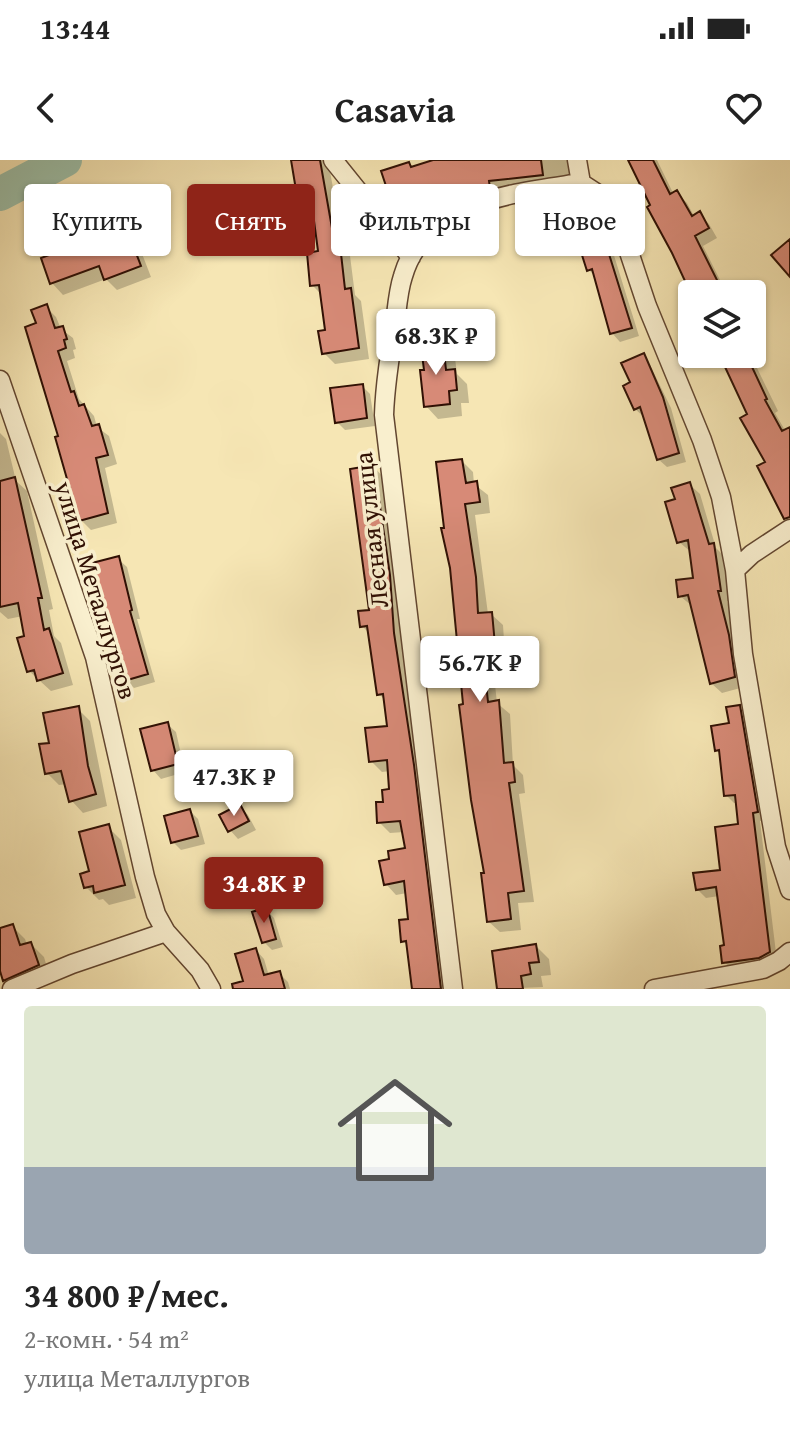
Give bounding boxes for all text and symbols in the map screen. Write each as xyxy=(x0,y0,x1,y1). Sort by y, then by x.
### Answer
text: 13:44 xyxy=(40,6,111,50)
text: Casavia xyxy=(335,82,455,135)
icon: back xyxy=(24,86,68,130)
icon: heart xyxy=(722,86,766,130)
chip: Купить xyxy=(24,184,171,256)
chip: Снять xyxy=(187,184,315,256)
chip: Фильтры xyxy=(331,184,499,256)
chip: Новое xyxy=(515,184,645,256)
map controls xyxy=(678,280,766,368)
button: layers xyxy=(678,280,766,368)
pin: 68.3K ₽ xyxy=(362,309,510,377)
text: 68.3K ₽ xyxy=(394,315,478,354)
street label: Лесная улица xyxy=(343,449,398,610)
street label: улица Металлургов xyxy=(44,475,148,704)
pin: 56.7K ₽ xyxy=(406,636,554,704)
text: 56.7K ₽ xyxy=(438,642,522,681)
pin: 47.3K ₽ xyxy=(160,750,308,818)
text: 47.3K ₽ xyxy=(192,756,276,795)
pin: 34.8K ₽ xyxy=(190,857,338,925)
text: 34.8K ₽ xyxy=(222,863,306,902)
icon: home xyxy=(323,1058,467,1202)
text: 34 800 ₽/мес. xyxy=(24,1270,229,1319)
text: 2-комн. · 54 m² xyxy=(24,1319,189,1358)
text: улица Металлургов xyxy=(24,1358,250,1397)

